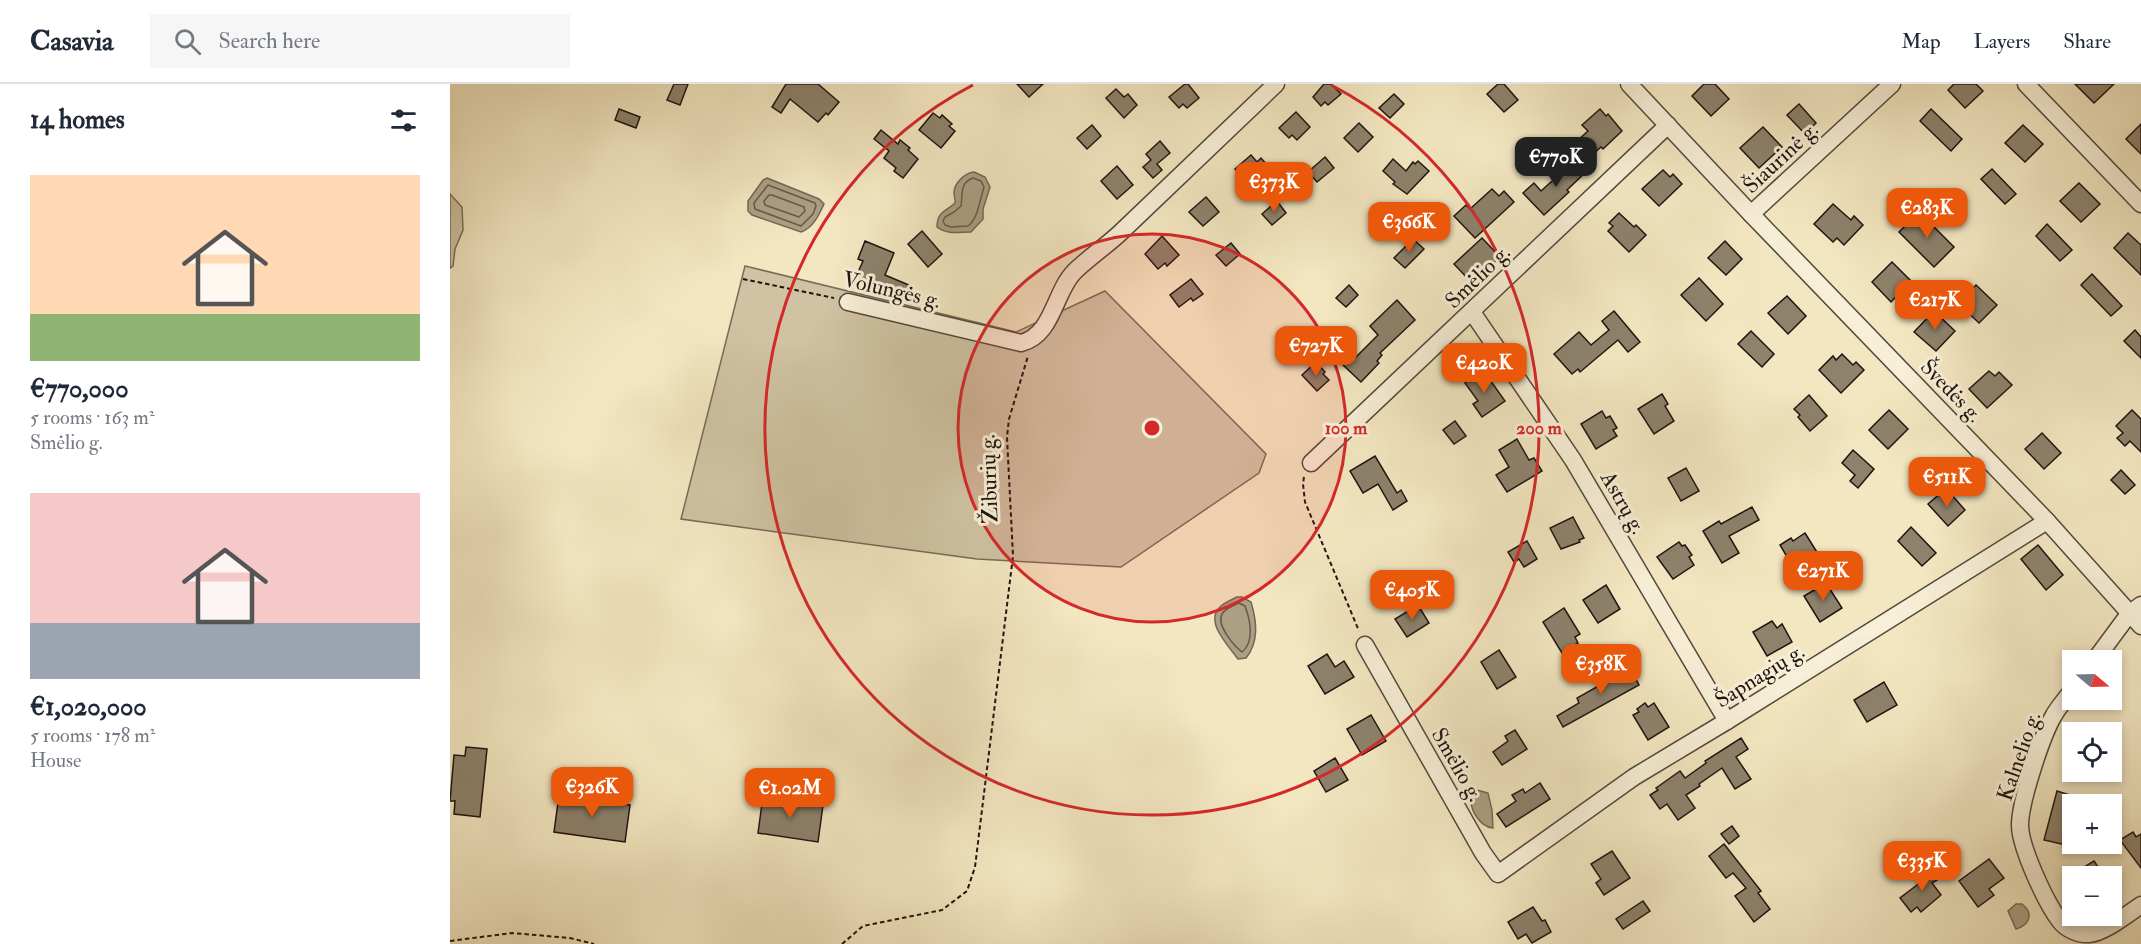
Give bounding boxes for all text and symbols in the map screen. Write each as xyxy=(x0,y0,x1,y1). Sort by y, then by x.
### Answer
search box xyxy=(150,14,570,68)
text: Casavia xyxy=(30,24,114,59)
icon: search xyxy=(171,25,204,58)
text: Search here xyxy=(219,27,320,55)
text: Map xyxy=(1901,28,1941,55)
text: Layers xyxy=(1974,28,2030,55)
text: Share xyxy=(2063,28,2111,55)
text: 14 homes xyxy=(30,104,125,136)
icon: filters xyxy=(387,104,420,137)
street label: Šiaurinė g. xyxy=(1737,115,1824,200)
pin: €770K xyxy=(1514,137,1598,188)
text: €770K xyxy=(1529,144,1583,169)
pin: €373K xyxy=(1232,162,1316,213)
text: €373K xyxy=(1249,169,1299,194)
pin: €283K xyxy=(1885,188,1969,239)
text: €283K xyxy=(1901,195,1953,220)
pin: €366K xyxy=(1367,202,1451,253)
text: €366K xyxy=(1382,209,1436,234)
icon: home xyxy=(171,214,279,322)
street label: Smėlio g. xyxy=(1439,239,1516,315)
street label: Volungės g. xyxy=(840,265,943,315)
pin: €217K xyxy=(1893,280,1977,331)
text: €217K xyxy=(1909,287,1961,312)
pin: €727K xyxy=(1274,326,1358,377)
text: €727K xyxy=(1289,333,1343,358)
pin: €420K xyxy=(1442,343,1526,394)
text: €420K xyxy=(1456,350,1512,375)
street label: Švedės g. xyxy=(1914,352,1989,428)
text: €770,000 xyxy=(30,373,129,405)
text: 5 rooms · 163 m² xyxy=(30,405,155,430)
text: 100 m xyxy=(1325,417,1368,440)
text: 200 m xyxy=(1516,417,1563,440)
centre of rings xyxy=(1142,418,1162,438)
text: Smėlio g. xyxy=(30,430,103,455)
street label: Žiburių g. xyxy=(972,434,1005,524)
pin: €511K xyxy=(1905,457,1989,508)
text: €511K xyxy=(1923,464,1971,489)
street label: Astrų g. xyxy=(1594,465,1652,539)
icon: home xyxy=(171,532,279,640)
pin: €271K xyxy=(1781,551,1865,602)
text: €271K xyxy=(1797,558,1849,583)
pin: €405K xyxy=(1370,570,1454,621)
text: €405K xyxy=(1384,577,1440,602)
street label: Šapnagių g. xyxy=(1709,637,1810,715)
pin: €358K xyxy=(1559,644,1643,695)
north arrow xyxy=(2062,650,2122,710)
map controls xyxy=(2062,650,2122,926)
text: €358K xyxy=(1575,651,1627,676)
text: €1,020,000 xyxy=(30,691,147,723)
street label: Kalnelio g. xyxy=(1991,708,2047,804)
button: locate xyxy=(2062,722,2122,782)
text: 5 rooms · 178 m² xyxy=(30,723,155,748)
street label: Smėlio g. xyxy=(1425,723,1489,806)
text: House xyxy=(30,748,81,773)
pin: €326K xyxy=(550,767,634,818)
pin: €1.02M xyxy=(741,768,839,819)
text: €326K xyxy=(565,774,619,799)
text: €1.02M xyxy=(759,775,821,800)
button: + xyxy=(2062,794,2122,854)
pin: €335K xyxy=(1880,841,1964,892)
text: €335K xyxy=(1897,848,1947,873)
button: − xyxy=(2062,866,2122,926)

